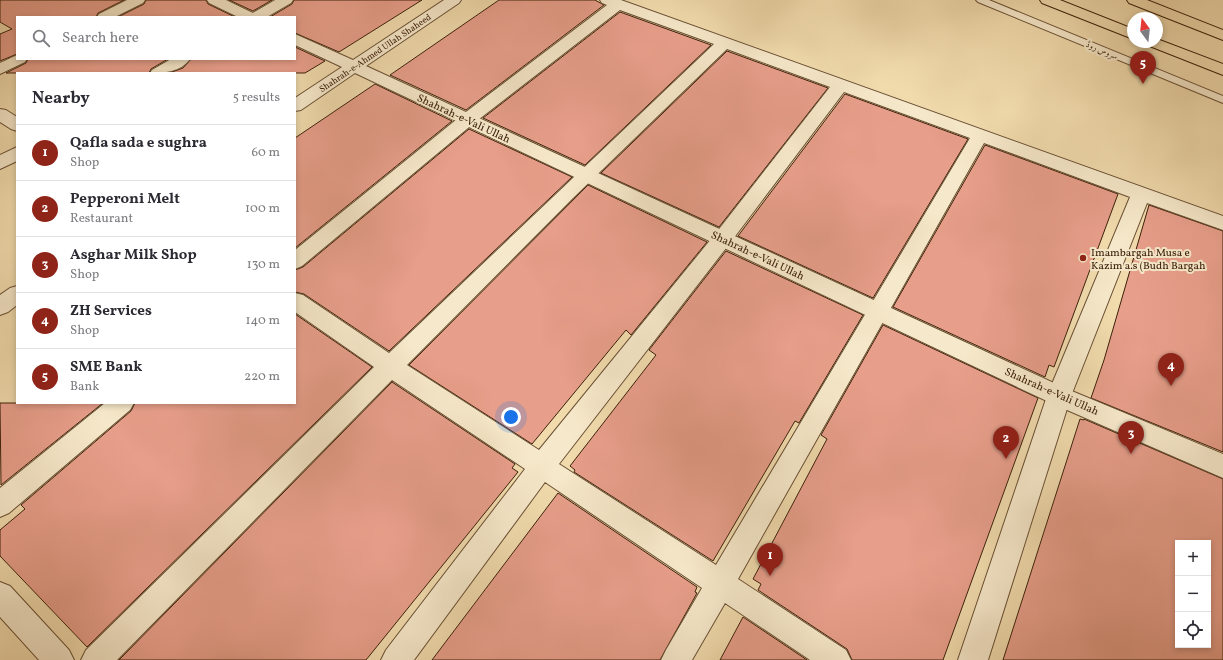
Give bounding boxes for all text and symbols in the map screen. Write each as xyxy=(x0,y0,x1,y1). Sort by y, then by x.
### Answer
street label: Shahrah-e-Ahmed Ullah Shaheed xyxy=(317,11,434,96)
north arrow xyxy=(1127,12,1163,48)
search box xyxy=(16,16,296,60)
icon: search xyxy=(30,27,52,49)
text: Search here xyxy=(62,28,139,49)
street label: سروس روڈ xyxy=(1084,38,1120,63)
pin: 5 xyxy=(1130,51,1156,84)
text: Nearby xyxy=(32,87,90,110)
text: 5 results xyxy=(233,89,280,107)
street label: Shahrah-e-Vali Ullah xyxy=(414,91,513,148)
text: Qafla sada e sughra xyxy=(70,133,207,154)
text: 1 xyxy=(42,144,48,162)
text: 60 m xyxy=(252,144,280,162)
text: Shop xyxy=(70,154,99,172)
text: Pepperoni Melt xyxy=(70,189,180,210)
text: 2 xyxy=(42,200,48,218)
text: 100 m xyxy=(245,200,280,218)
text: Restaurant xyxy=(70,210,133,228)
street label: Shahrah-e-Vali Ullah xyxy=(708,228,807,285)
text: Asghar Milk Shop xyxy=(70,245,197,266)
place label: Imambargah Musa e Kazim a.s (Budh Bargah xyxy=(1091,246,1206,274)
marker: Imambargah Musa e Kazim a.s (Budh Bargah xyxy=(1078,253,1088,263)
text: 3 xyxy=(42,256,48,274)
text: 130 m xyxy=(247,256,280,274)
text: Shop xyxy=(70,266,99,284)
text: ZH Services xyxy=(70,301,152,322)
text: 4 xyxy=(41,312,49,330)
text: 140 m xyxy=(246,312,280,330)
text: Shop xyxy=(70,322,99,340)
pin: 4 xyxy=(1158,353,1184,386)
text: SME Bank xyxy=(70,357,142,378)
street label: Shahrah-e-Vali Ullah xyxy=(1002,365,1101,420)
text: 5 xyxy=(42,368,48,386)
text: 220 m xyxy=(244,368,280,386)
text: Bank xyxy=(70,378,99,396)
your location xyxy=(501,407,521,427)
pin: 3 xyxy=(1118,421,1144,454)
pin: 2 xyxy=(993,426,1019,459)
map controls xyxy=(1175,540,1211,648)
button: + xyxy=(1175,540,1211,576)
pin: 1 xyxy=(757,543,783,576)
button: − xyxy=(1175,576,1211,612)
button: locate xyxy=(1175,612,1211,648)

